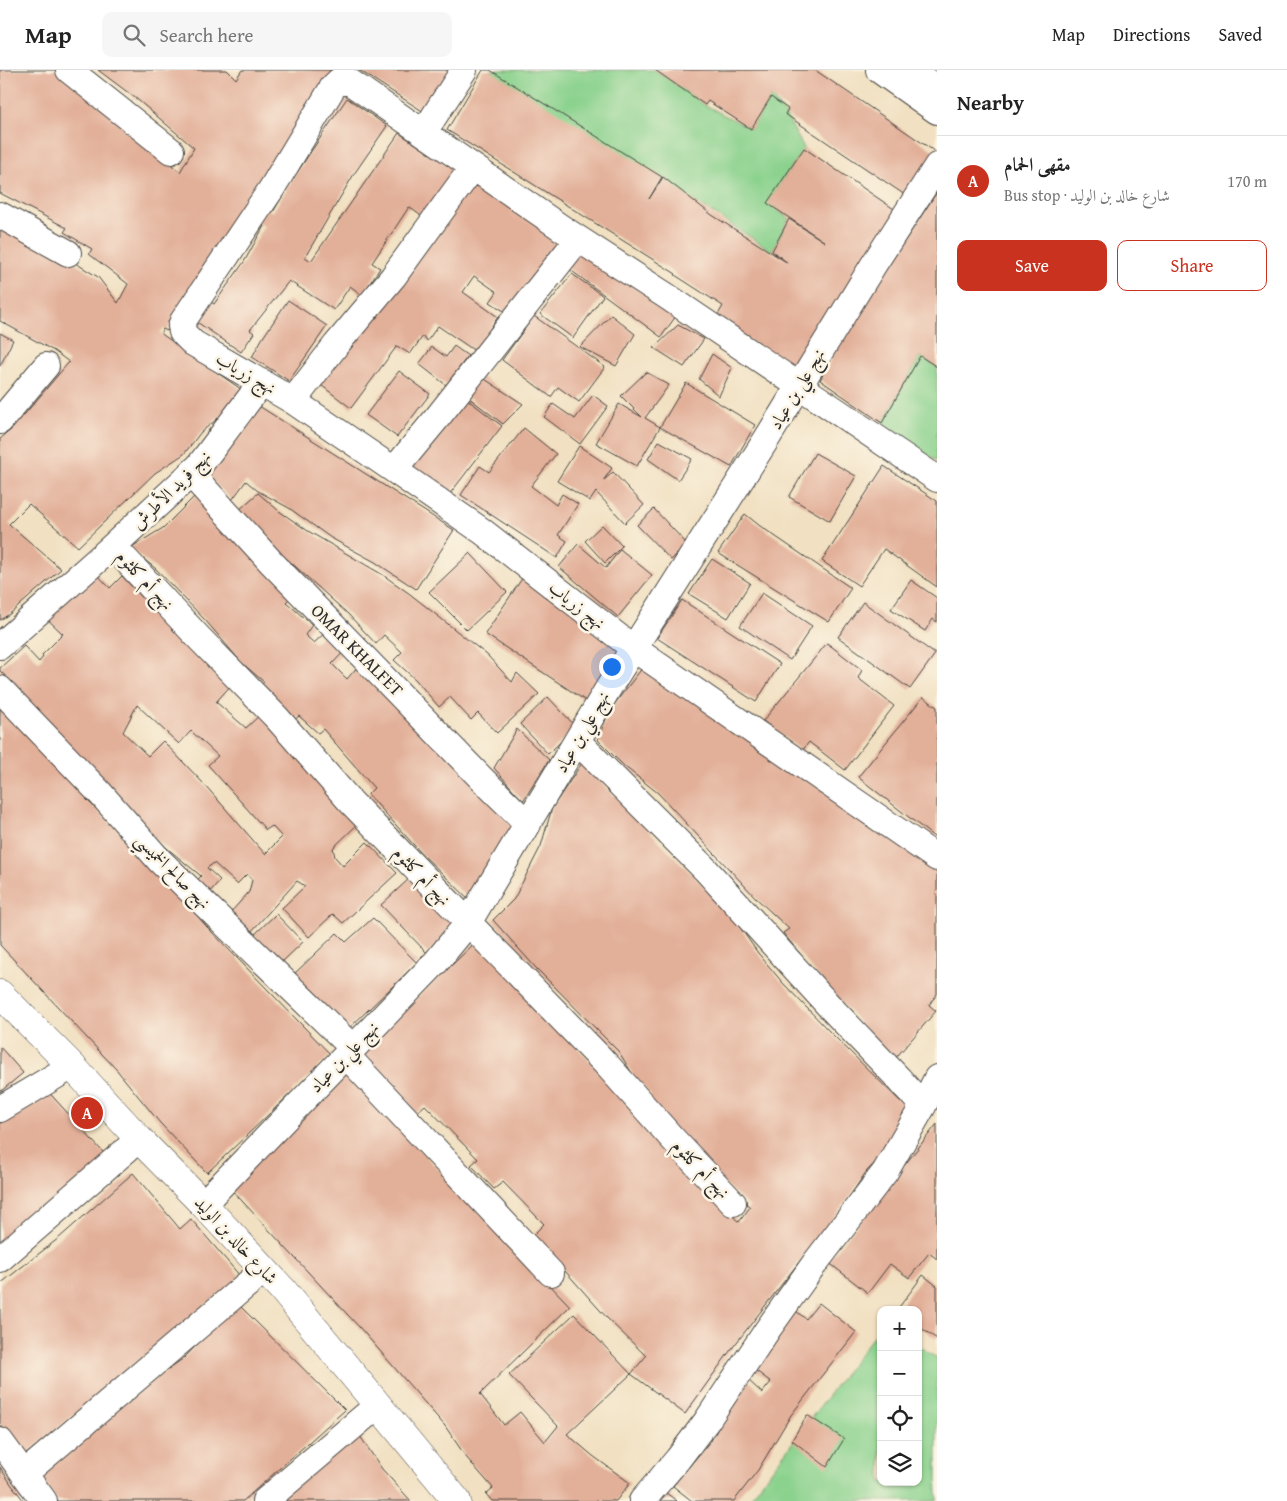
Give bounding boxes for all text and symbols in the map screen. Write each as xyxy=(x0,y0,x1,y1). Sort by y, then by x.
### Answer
search box xyxy=(102,12,452,57)
text: Map xyxy=(25,17,72,52)
icon: search xyxy=(120,21,148,49)
text: Search here xyxy=(160,21,253,49)
text: Map xyxy=(1052,21,1085,48)
text: Directions xyxy=(1113,21,1190,48)
text: Saved xyxy=(1218,21,1262,48)
text: Nearby xyxy=(957,87,1024,118)
text: مقهى الحمام xyxy=(1004,150,1071,178)
text: A xyxy=(968,169,978,193)
text: 170 m xyxy=(1227,169,1267,193)
text: Bus stop · شارع خالد بن الوليد xyxy=(1004,183,1170,207)
button: Save xyxy=(957,240,1107,291)
button: Share xyxy=(1117,240,1267,291)
street label: نهج علي بن عياد xyxy=(762,343,835,437)
street label: نهج زرياب xyxy=(210,344,281,403)
street label: نهج فريد الأطرش xyxy=(125,444,219,538)
street label: نهج أم كلثوم xyxy=(108,543,180,618)
street label: نهج زرياب xyxy=(541,574,612,638)
street label: OMAR KHALFET xyxy=(305,597,410,702)
your location xyxy=(599,654,625,680)
street label: نهج علي بن عياد xyxy=(547,686,619,780)
street label: نهج صالح الخميسي xyxy=(126,826,218,918)
street label: نهج أم كلثوم xyxy=(385,840,458,914)
street label: نهج علي بن عياد xyxy=(302,1015,388,1101)
pin: A xyxy=(71,1094,103,1132)
street label: نهج أم كلثوم xyxy=(664,1133,737,1207)
street label: شارع خالد بن الوليد xyxy=(187,1189,285,1291)
map controls xyxy=(877,1306,922,1486)
button: + xyxy=(877,1306,922,1351)
button: − xyxy=(877,1351,922,1396)
button: locate xyxy=(877,1396,922,1441)
button: layers xyxy=(877,1441,922,1486)

